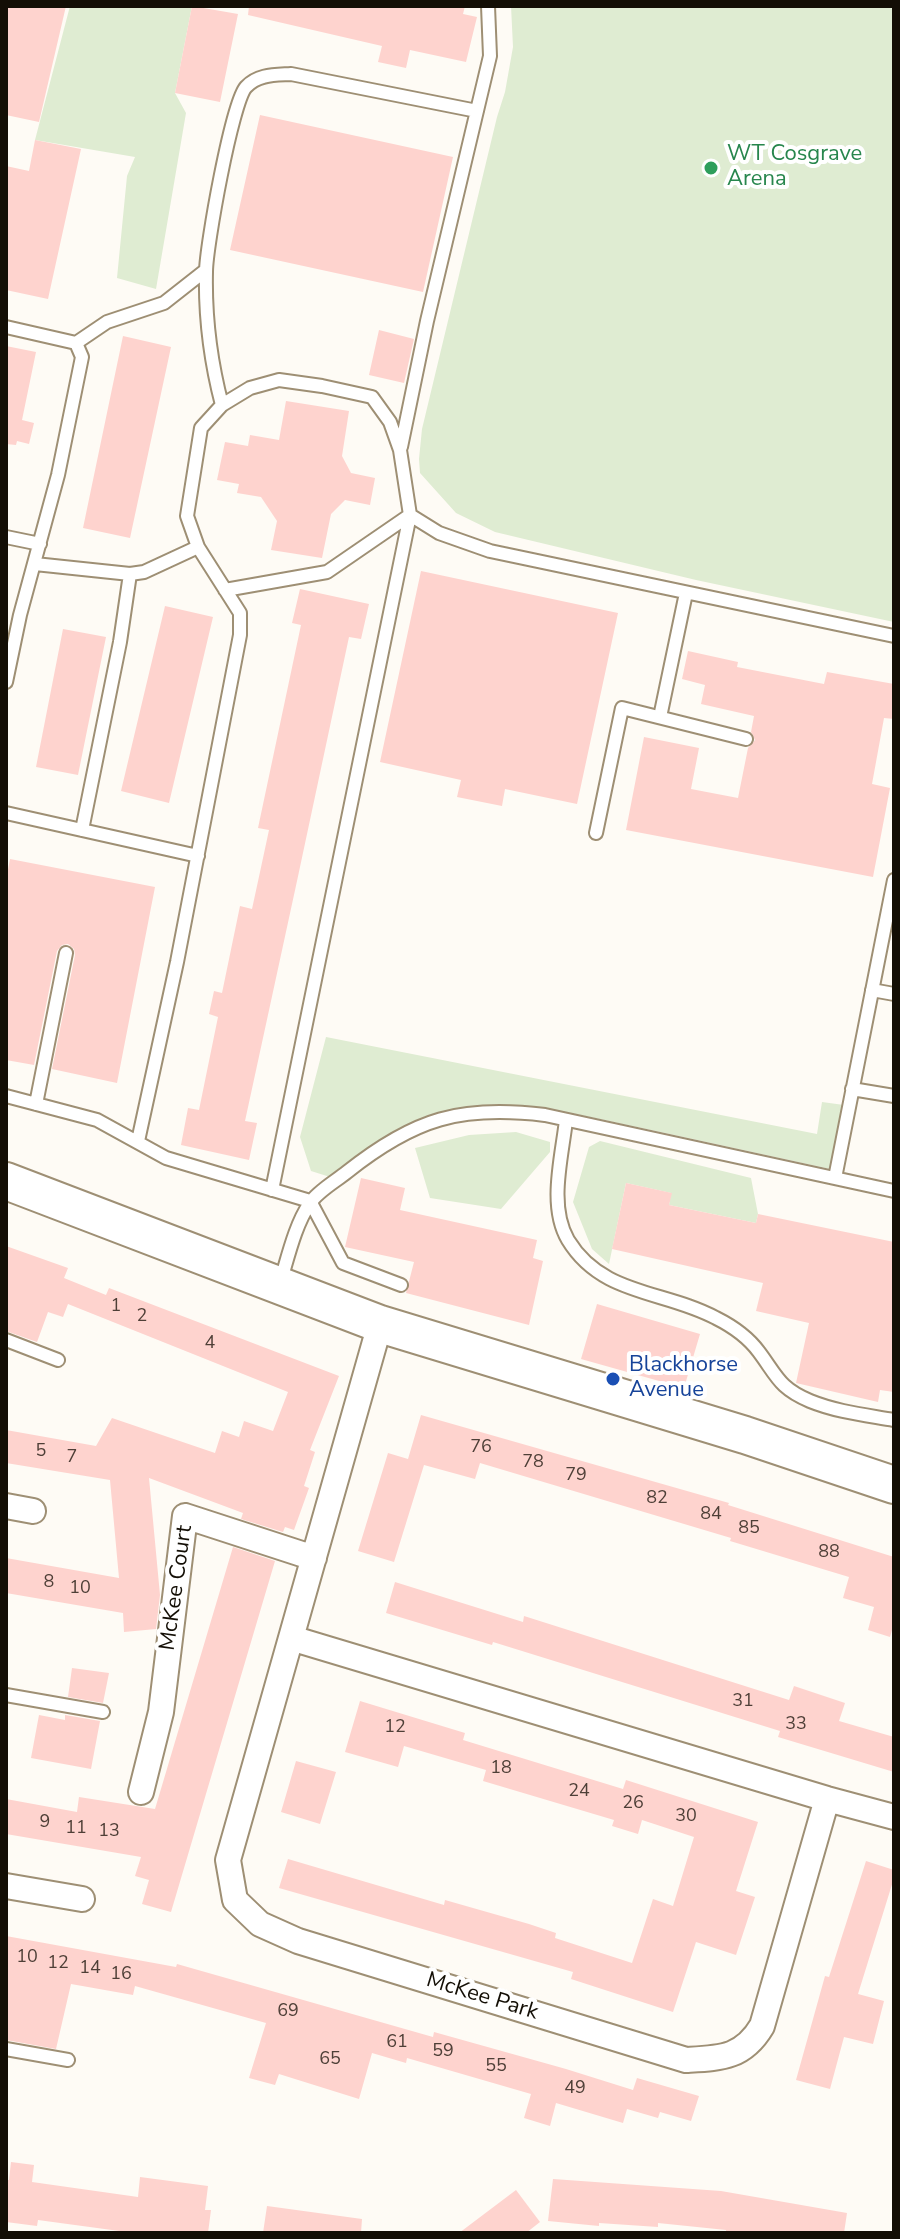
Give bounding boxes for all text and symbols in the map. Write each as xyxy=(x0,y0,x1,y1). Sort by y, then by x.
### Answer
place label: WT Cosgrave Arena xyxy=(727,142,862,194)
marker: WT Cosgrave Arena xyxy=(702,159,720,177)
house number: 1 xyxy=(111,1296,121,1318)
house number: 2 xyxy=(137,1306,147,1328)
house number: 4 xyxy=(205,1333,215,1355)
place label: Blackhorse Avenue xyxy=(629,1353,738,1404)
marker: Blackhorse Avenue xyxy=(604,1370,622,1388)
house number: 76 xyxy=(470,1437,492,1459)
house number: 5 xyxy=(36,1441,46,1463)
house number: 7 xyxy=(67,1447,77,1469)
house number: 78 xyxy=(522,1452,544,1474)
house number: 79 xyxy=(565,1465,587,1487)
house number: 82 xyxy=(646,1488,668,1510)
house number: 84 xyxy=(700,1504,722,1526)
house number: 85 xyxy=(738,1518,760,1540)
street label: McKee Court xyxy=(155,1524,199,1652)
house number: 88 xyxy=(818,1542,840,1564)
house number: 8 xyxy=(44,1572,54,1594)
house number: 10 xyxy=(69,1578,91,1600)
house number: 31 xyxy=(732,1691,754,1713)
house number: 33 xyxy=(785,1714,807,1736)
house number: 12 xyxy=(384,1717,406,1739)
house number: 18 xyxy=(490,1758,512,1780)
house number: 24 xyxy=(568,1781,590,1803)
house number: 26 xyxy=(622,1793,644,1815)
house number: 30 xyxy=(675,1806,697,1828)
house number: 9 xyxy=(40,1812,50,1834)
house number: 11 xyxy=(65,1818,87,1840)
house number: 13 xyxy=(98,1821,120,1843)
house number: 10 xyxy=(16,1947,38,1969)
house number: 12 xyxy=(47,1953,69,1975)
house number: 14 xyxy=(79,1958,101,1980)
house number: 16 xyxy=(110,1964,132,1986)
street label: McKee Park xyxy=(423,1967,541,2027)
house number: 69 xyxy=(277,2001,299,2023)
house number: 61 xyxy=(386,2032,408,2054)
house number: 59 xyxy=(432,2041,454,2063)
house number: 65 xyxy=(319,2049,341,2071)
house number: 55 xyxy=(485,2056,507,2078)
house number: 49 xyxy=(564,2078,586,2100)

